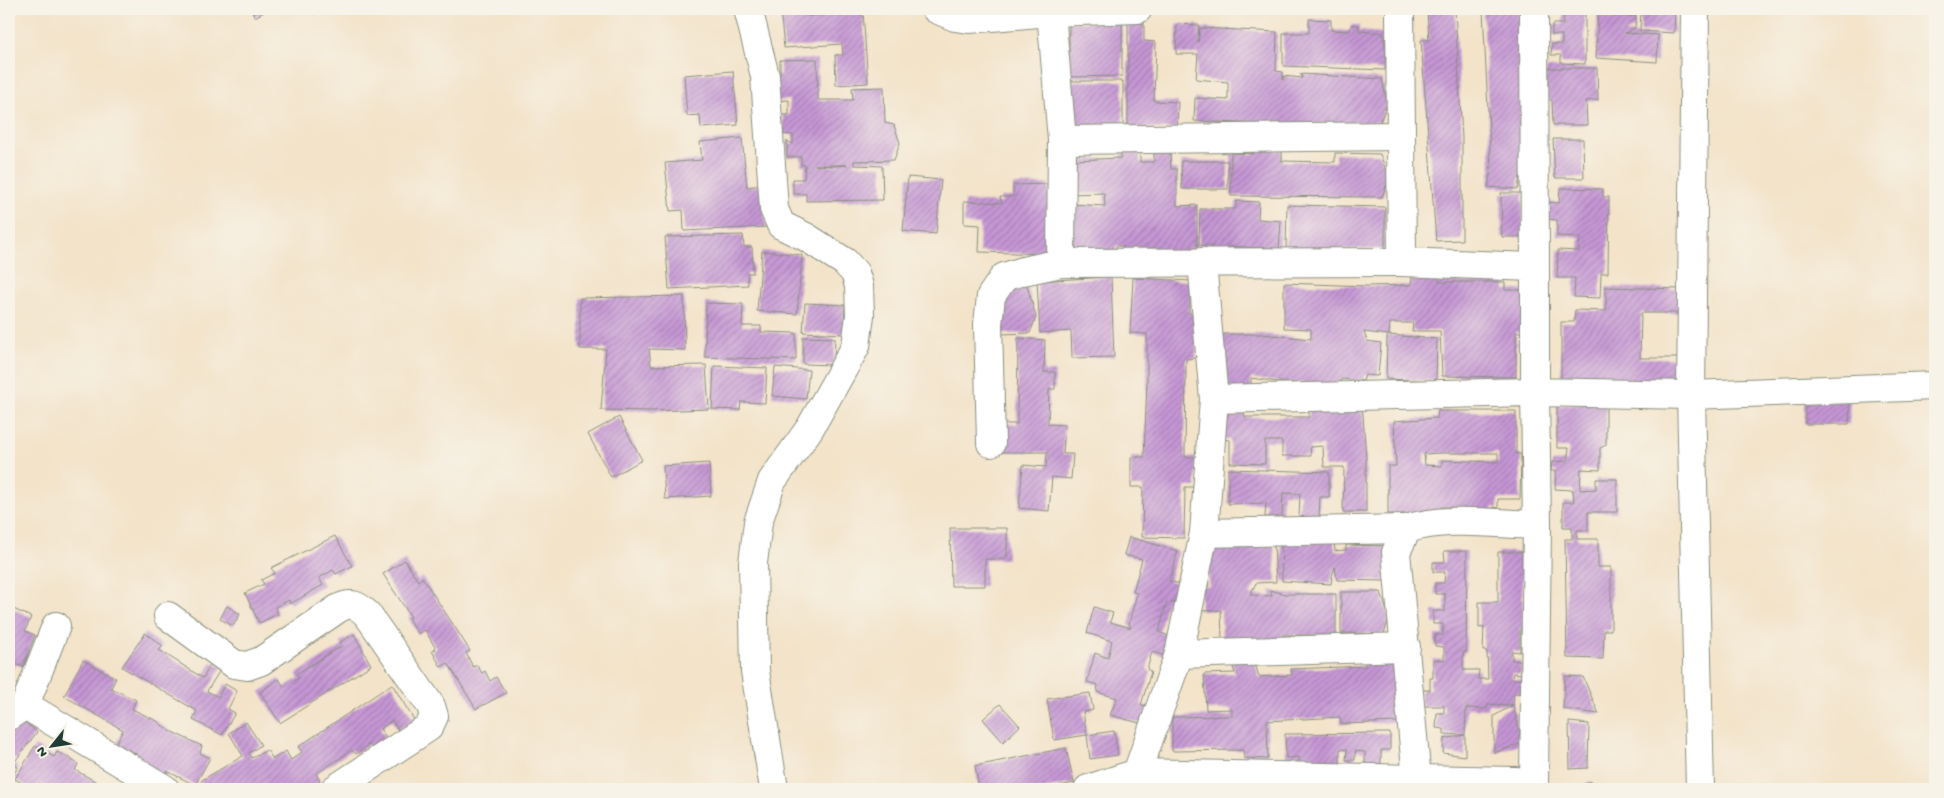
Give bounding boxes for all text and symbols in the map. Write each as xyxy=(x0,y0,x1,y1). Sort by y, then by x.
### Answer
north arrow xyxy=(28,720,78,770)
text: N xyxy=(33,743,53,759)

